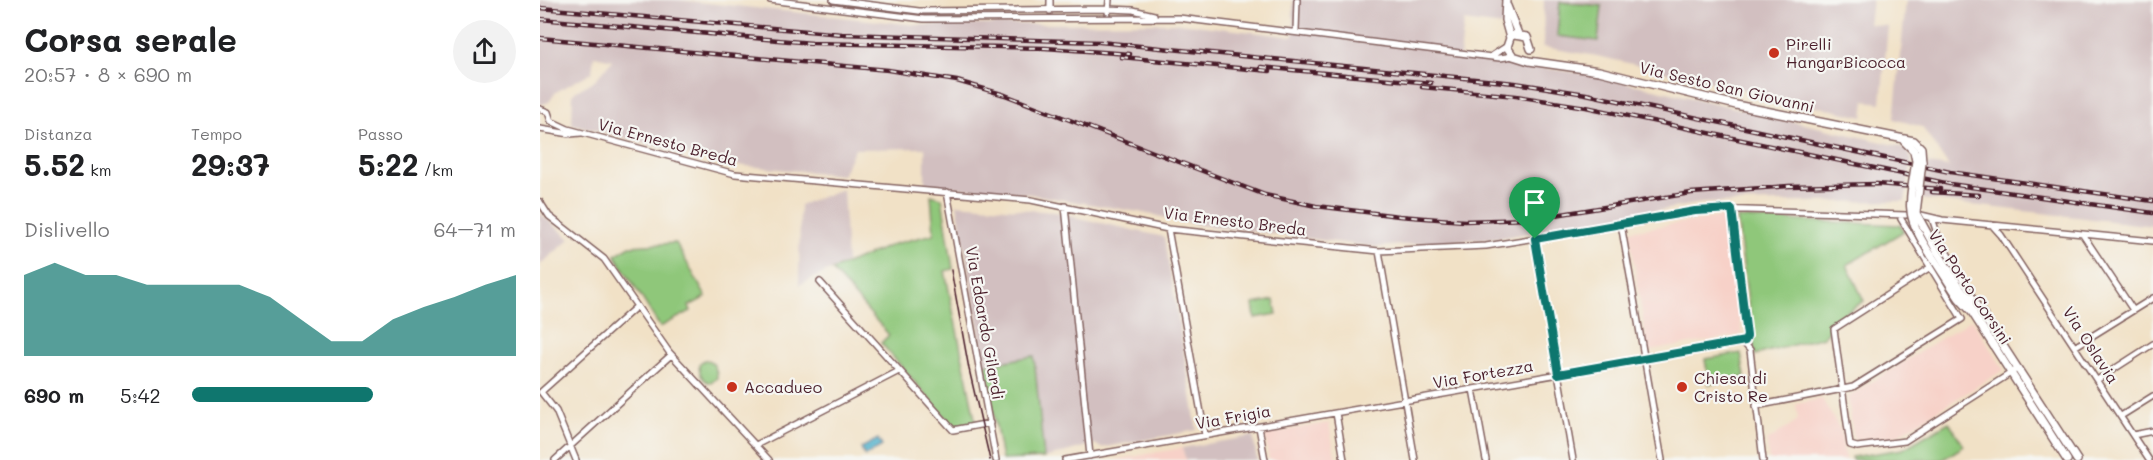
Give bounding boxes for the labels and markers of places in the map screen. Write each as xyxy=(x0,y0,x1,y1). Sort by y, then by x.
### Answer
place label: Pirelli HangarBicocca xyxy=(1786,33,1906,72)
marker: Pirelli HangarBicocca xyxy=(1767,46,1781,60)
pin xyxy=(1509,177,1560,239)
place label: Chiesa di Cristo Re xyxy=(1694,367,1768,406)
place label: Accadueo xyxy=(744,376,822,397)
marker: Accadueo xyxy=(725,380,739,394)
marker: Chiesa di Cristo Re xyxy=(1675,380,1689,394)

